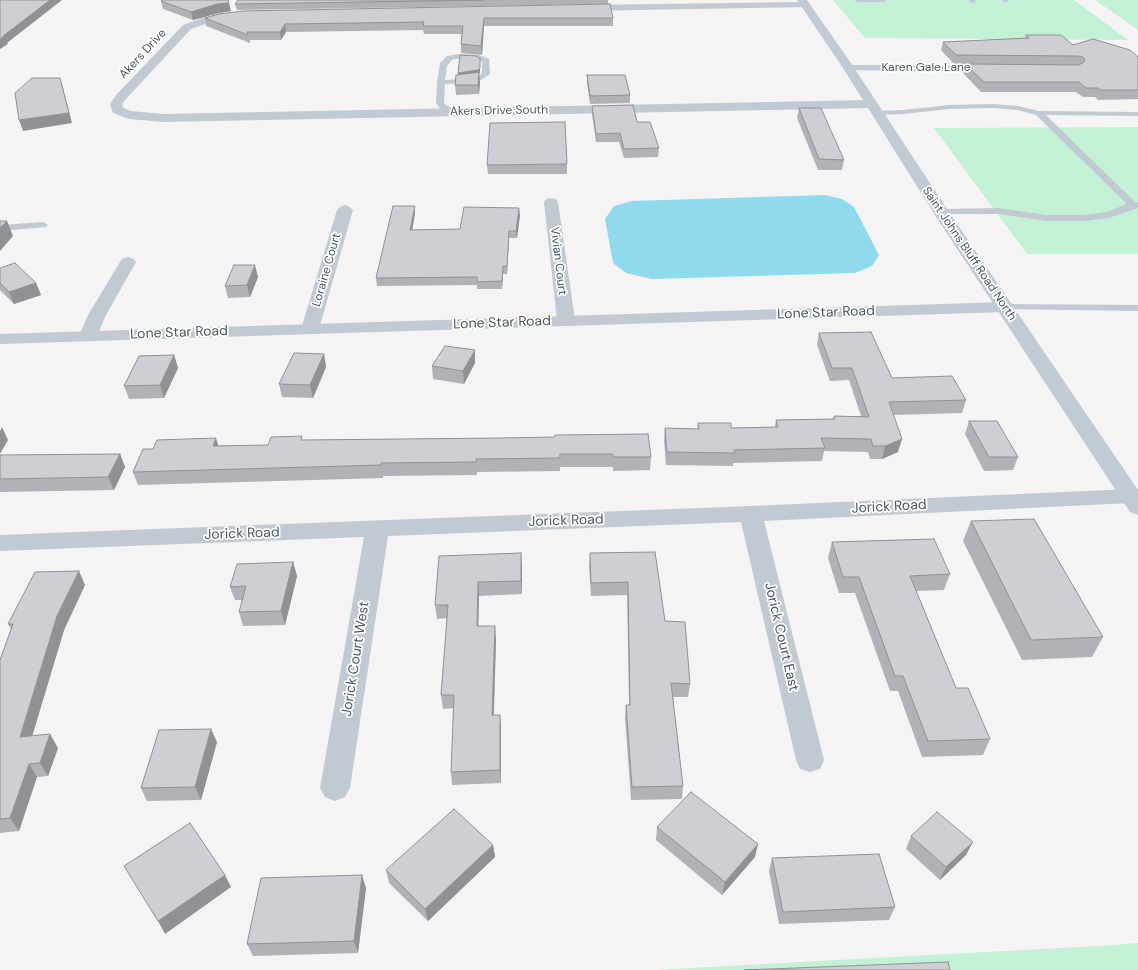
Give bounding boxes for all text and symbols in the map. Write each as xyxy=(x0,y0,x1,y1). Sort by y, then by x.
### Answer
street label: Akers Drive xyxy=(116,26,170,82)
street label: Karen Gale Lane xyxy=(881,61,971,75)
street label: Akers Drive South xyxy=(450,103,548,119)
street label: Saint Johns Bluff Road North xyxy=(919,184,1019,324)
street label: Vivian Court xyxy=(547,226,569,296)
street label: Loraine Court xyxy=(310,232,344,308)
street label: Lone Star Road xyxy=(777,303,875,323)
street label: Lone Star Road xyxy=(453,313,551,333)
street label: Lone Star Road xyxy=(130,323,228,343)
street label: Jorick Road xyxy=(851,497,927,517)
street label: Jorick Road xyxy=(528,511,604,531)
street label: Jorick Road xyxy=(204,524,280,544)
street label: Jorick Court East xyxy=(760,581,802,693)
street label: Jorick Court West xyxy=(339,600,373,718)

